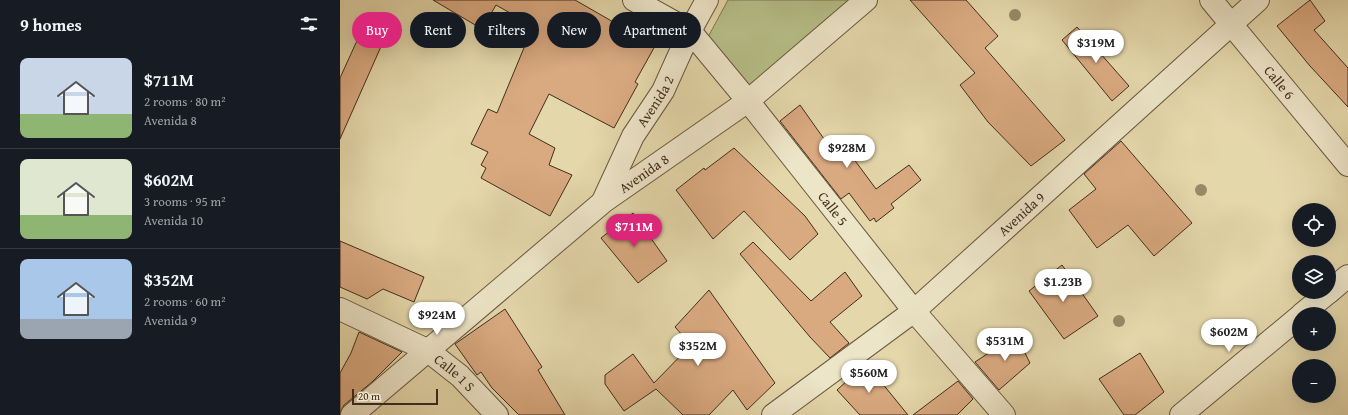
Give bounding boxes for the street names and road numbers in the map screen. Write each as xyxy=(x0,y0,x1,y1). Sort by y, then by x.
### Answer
street label: Calle 6 xyxy=(1259,61,1300,104)
street label: Avenida 2 xyxy=(632,73,679,131)
street label: Avenida 8 xyxy=(615,149,673,198)
street label: Calle 5 xyxy=(813,187,853,230)
street label: Avenida 9 xyxy=(994,187,1049,240)
street label: Calle 1 S xyxy=(430,349,480,396)

